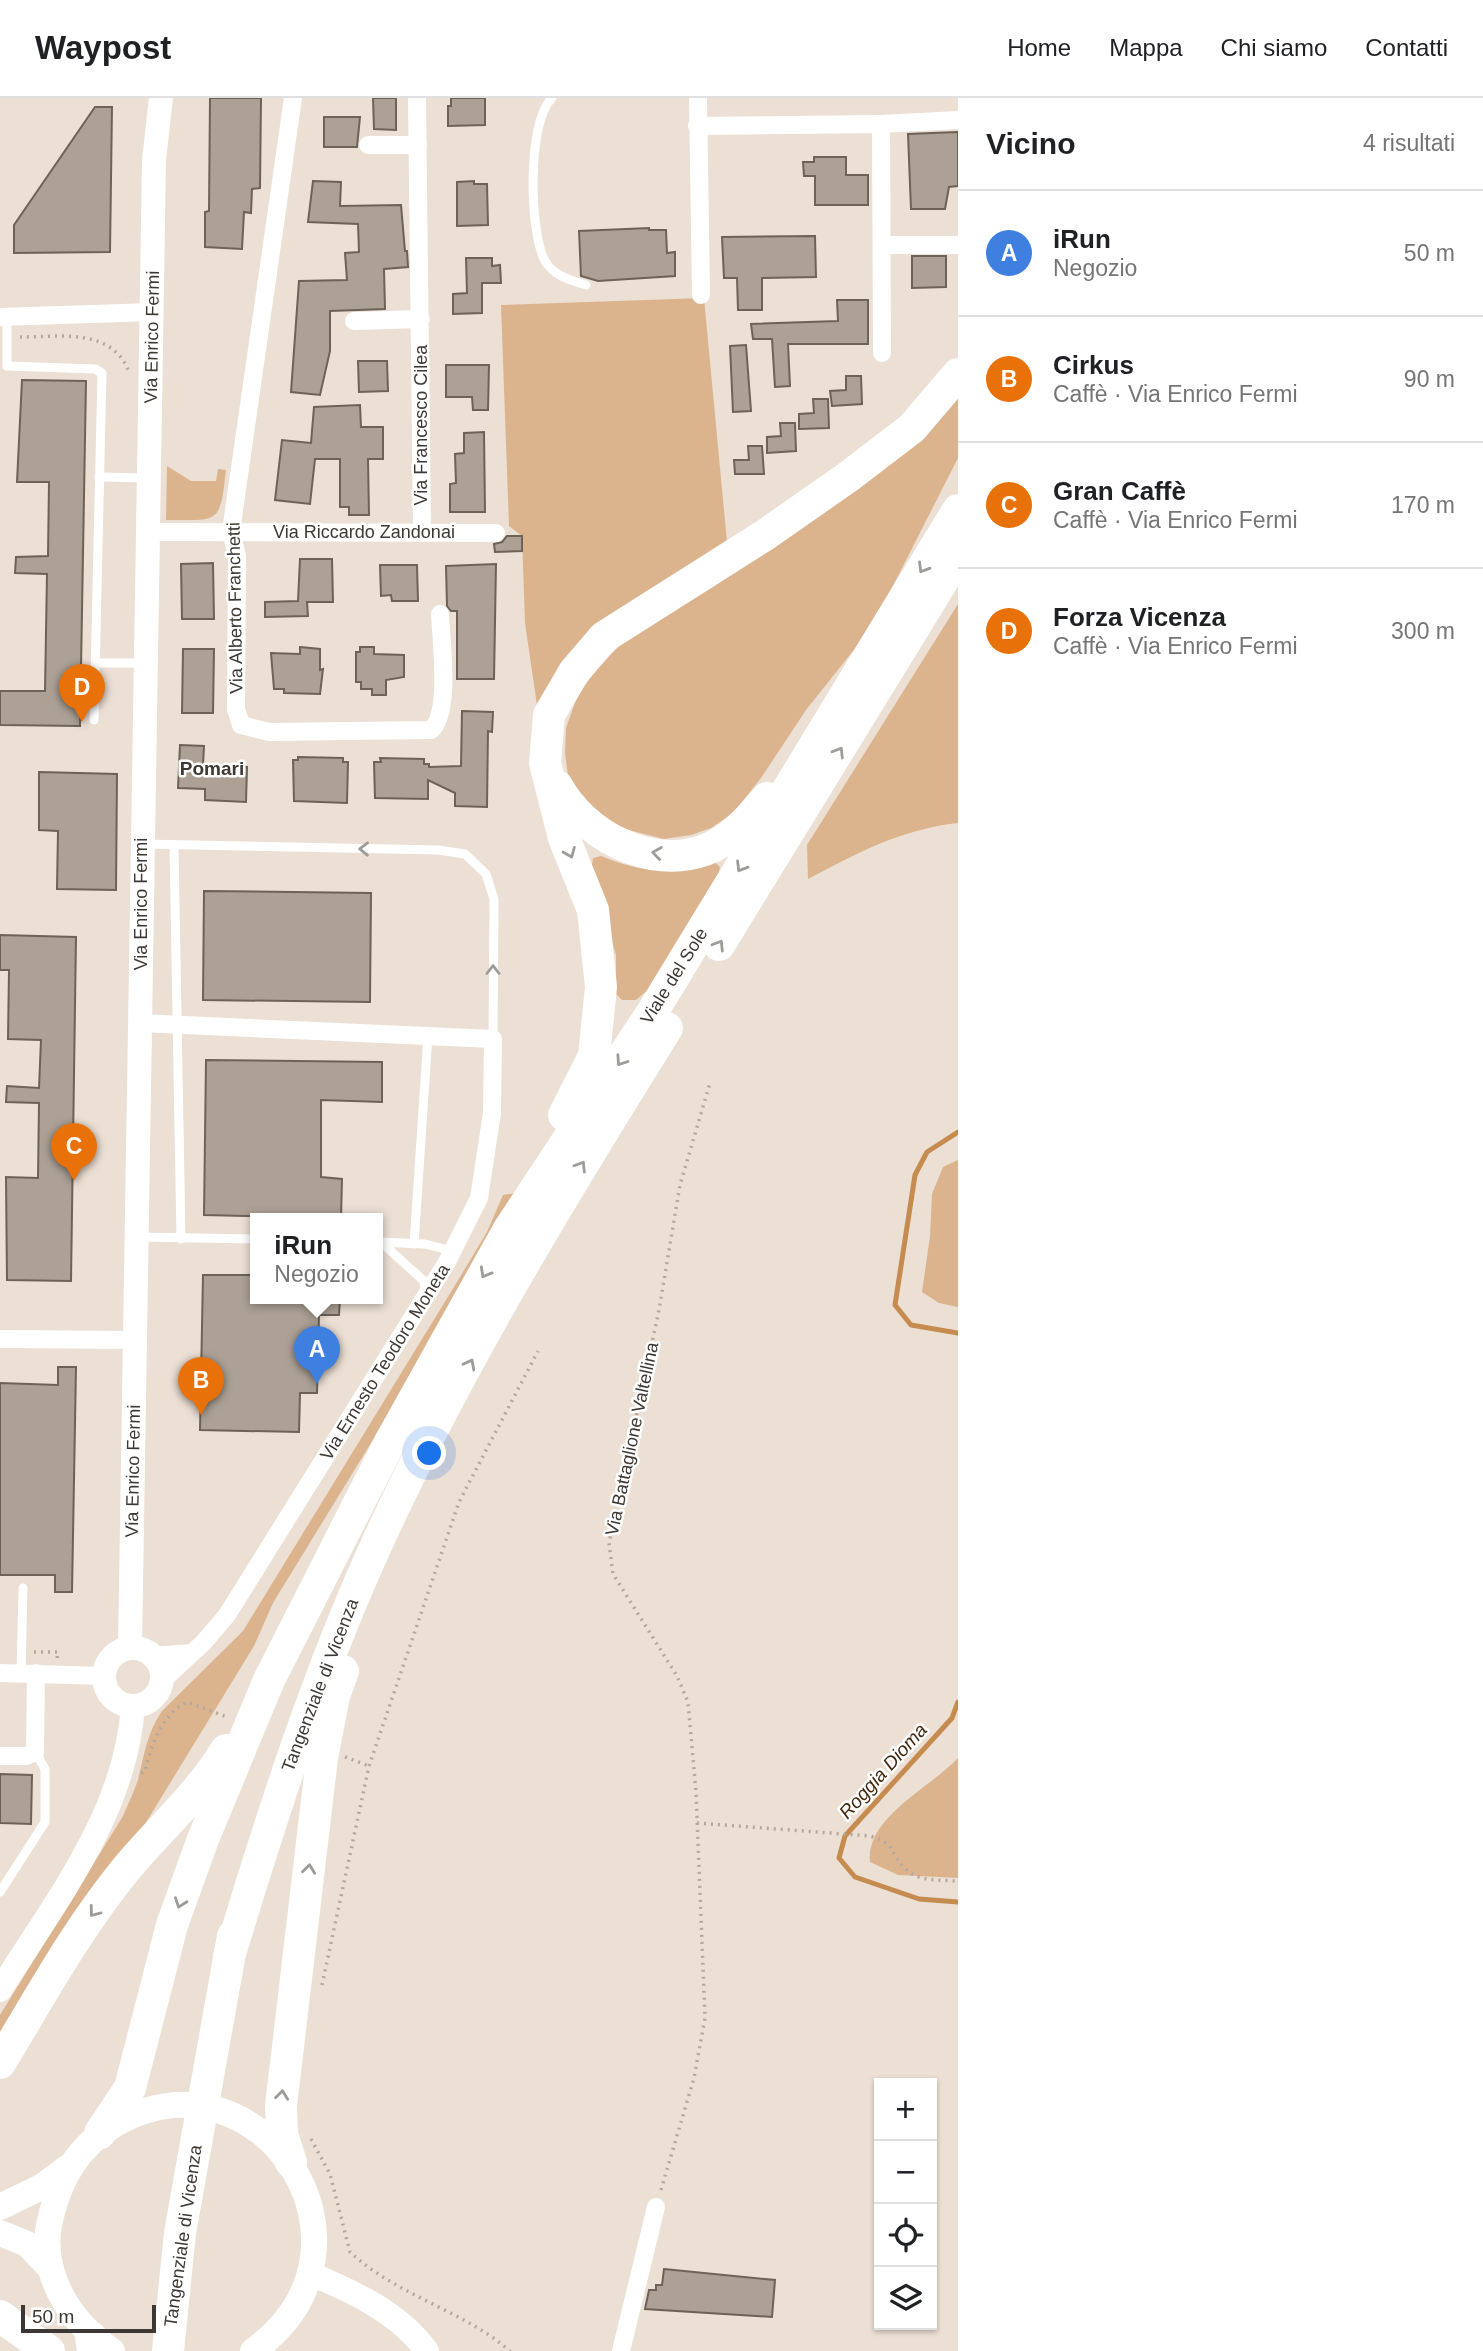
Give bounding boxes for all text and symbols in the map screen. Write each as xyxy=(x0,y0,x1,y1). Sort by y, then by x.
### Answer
text: Waypost xyxy=(35,29,171,66)
text: Home xyxy=(1007,34,1071,61)
text: Mappa xyxy=(1109,34,1183,61)
text: Chi siamo xyxy=(1221,34,1327,61)
text: Contatti xyxy=(1365,34,1448,61)
text: Vicino xyxy=(986,127,1075,160)
text: 4 risultati xyxy=(1363,130,1455,156)
text: iRun xyxy=(1053,224,1111,254)
text: A xyxy=(1001,240,1017,266)
text: 50 m xyxy=(1404,240,1455,266)
text: Negozio xyxy=(1053,255,1137,281)
street label: Via Enrico Fermi xyxy=(141,270,163,404)
street label: Via Francesco Cilea xyxy=(411,344,431,505)
text: Cirkus xyxy=(1053,350,1134,380)
text: B xyxy=(1001,366,1017,392)
text: 90 m xyxy=(1404,366,1455,392)
text: Caffè · Via Enrico Fermi xyxy=(1053,381,1298,407)
text: Gran Caffè xyxy=(1053,476,1186,506)
text: C xyxy=(1001,492,1017,518)
text: 170 m xyxy=(1391,492,1455,518)
text: Caffè · Via Enrico Fermi xyxy=(1053,507,1298,533)
street label: Via Alberto Franchetti xyxy=(224,522,246,694)
street label: Via Riccardo Zandonai xyxy=(273,522,455,542)
one-way arrow xyxy=(918,561,931,574)
text: Forza Vicenza xyxy=(1053,602,1226,632)
text: D xyxy=(1001,618,1017,644)
text: 300 m xyxy=(1391,618,1455,644)
text: Caffè · Via Enrico Fermi xyxy=(1053,633,1298,659)
pin: D xyxy=(59,664,105,722)
one-way arrow xyxy=(831,746,844,759)
district label: Pomari xyxy=(180,758,244,779)
street label: Via Enrico Fermi xyxy=(131,838,151,970)
one-way arrow xyxy=(358,842,369,857)
one-way arrow xyxy=(561,846,575,858)
one-way arrow xyxy=(651,846,663,861)
one-way arrow xyxy=(736,860,749,873)
street label: Viale del Sole xyxy=(636,924,712,1028)
one-way arrow xyxy=(710,940,723,953)
one-way arrow xyxy=(485,965,501,975)
one-way arrow xyxy=(616,1053,629,1066)
pin: C xyxy=(51,1123,97,1181)
one-way arrow xyxy=(573,1161,586,1174)
popup xyxy=(250,1213,383,1304)
text: iRun xyxy=(274,1230,332,1260)
street label: Via Ernesto Teodoro Moneta xyxy=(316,1259,454,1464)
text: Negozio xyxy=(274,1261,359,1287)
one-way arrow xyxy=(480,1265,493,1278)
pin: A xyxy=(294,1326,340,1384)
street label: Via Battaglione Valtellina xyxy=(602,1339,663,1538)
pin: B xyxy=(178,1357,224,1415)
one-way arrow xyxy=(462,1359,475,1371)
street label: Via Enrico Fermi xyxy=(122,1404,144,1538)
your location xyxy=(412,1436,446,1470)
street label: Tangenziale di Vicenza xyxy=(278,1595,363,1774)
water label: Roggia Dioma xyxy=(835,1719,931,1823)
one-way arrow xyxy=(302,1864,317,1875)
one-way arrow xyxy=(174,1897,188,1909)
one-way arrow xyxy=(90,1904,102,1917)
map controls xyxy=(874,2078,937,2330)
button: + xyxy=(874,2078,937,2141)
one-way arrow xyxy=(275,2089,290,2101)
button: − xyxy=(874,2141,937,2204)
street label: Tangenziale di Vicenza xyxy=(160,2143,206,2328)
button: locate xyxy=(874,2204,937,2267)
button: layers xyxy=(874,2267,937,2330)
scale bar xyxy=(21,2302,156,2334)
text: 50 m xyxy=(32,2306,74,2327)

